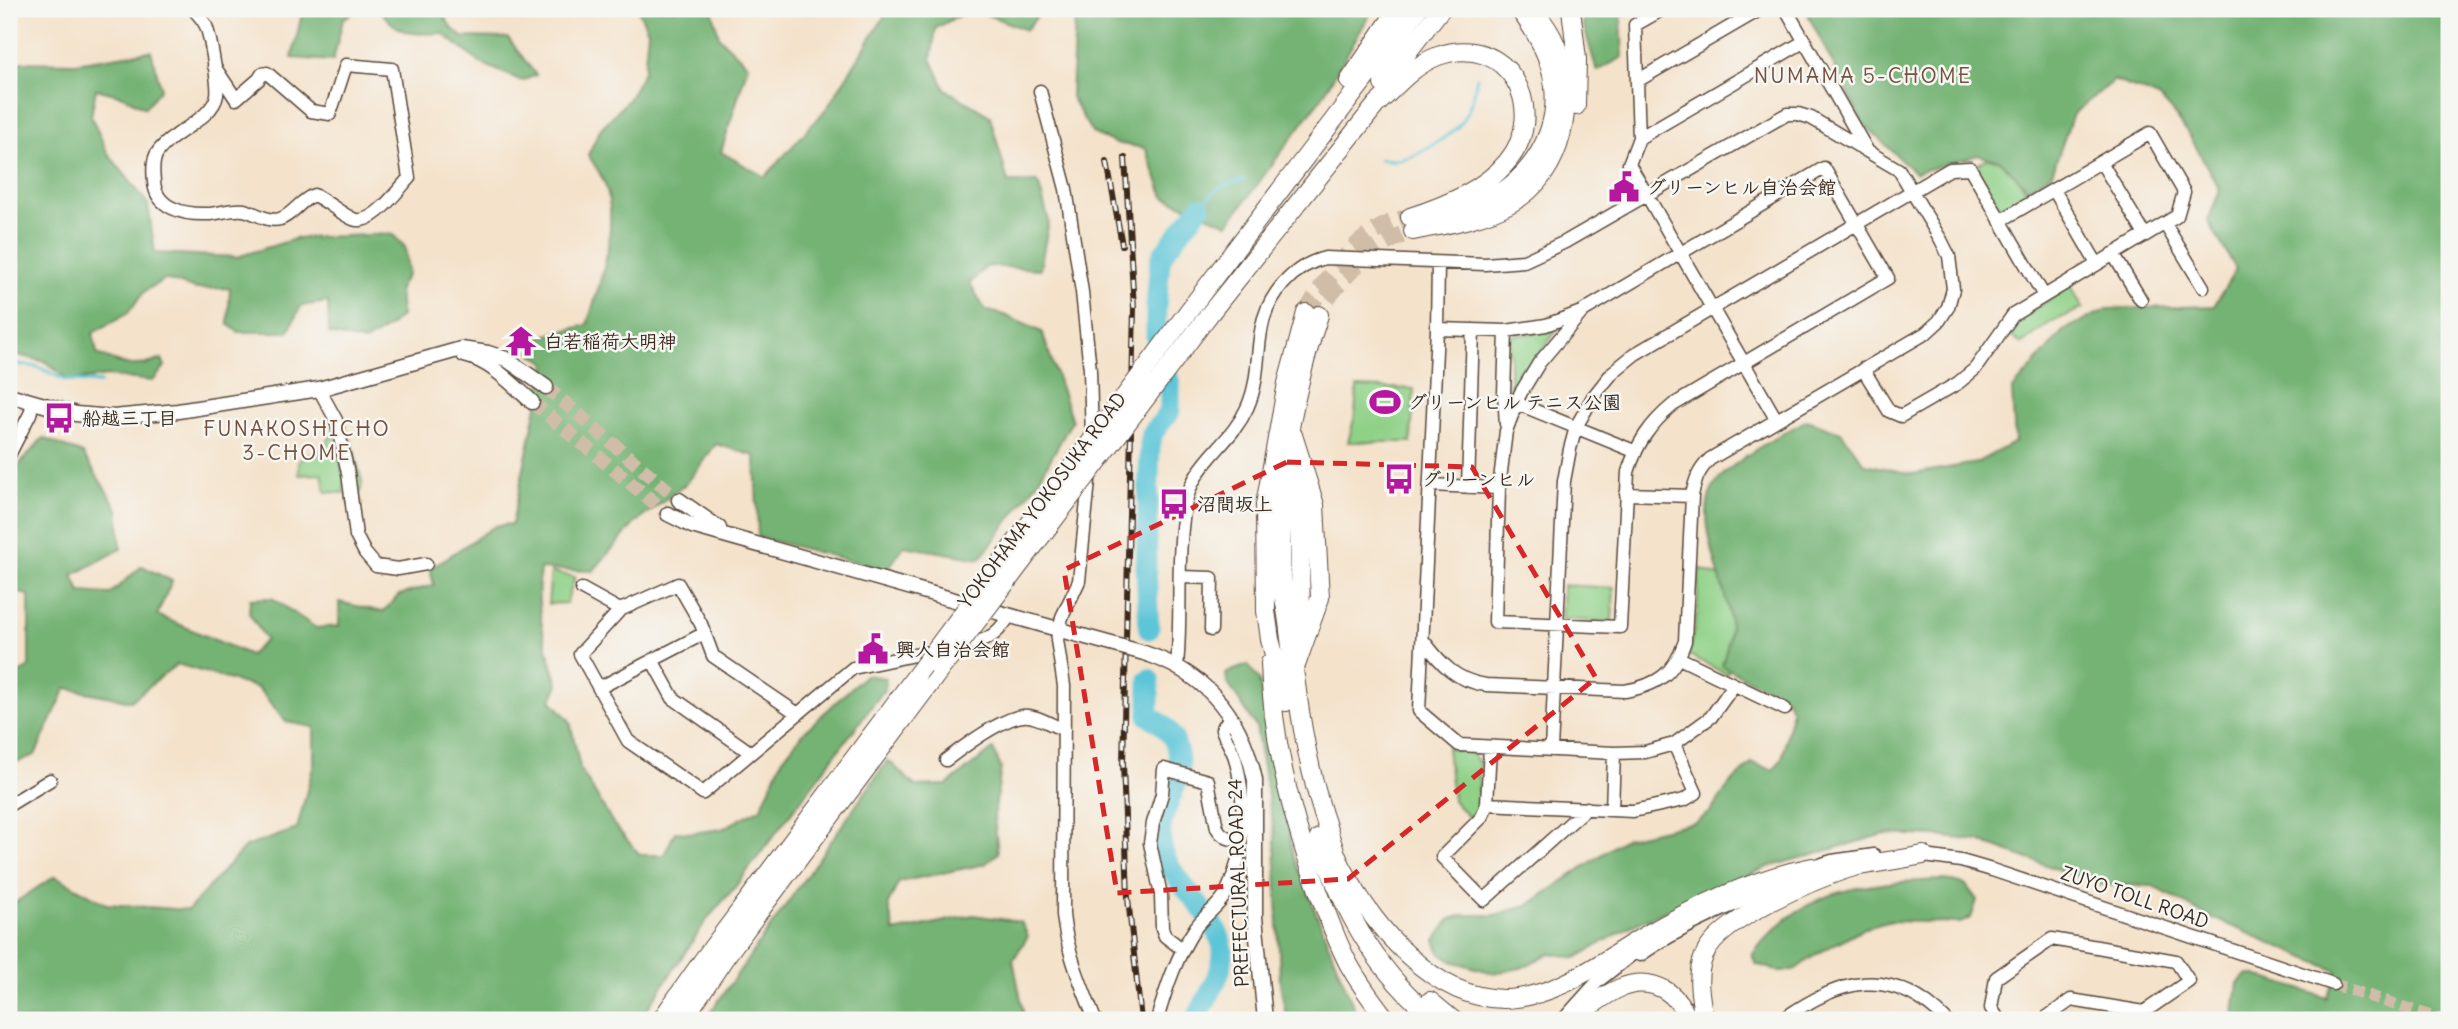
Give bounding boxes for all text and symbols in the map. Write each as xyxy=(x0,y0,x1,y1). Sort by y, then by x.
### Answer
district label: NUMAMA 5-CHOME xyxy=(1754,62,1972,89)
public building icon: グリーンヒル自治会館 xyxy=(1607,170,1641,204)
place label: グリーンヒル自治会館 xyxy=(1647,175,1836,199)
temple icon: 白若稲荷大明神 xyxy=(504,324,538,358)
place label: 白若稲荷大明神 xyxy=(544,329,677,353)
sports icon: グリーンヒル テニス公園 xyxy=(1368,385,1402,419)
street label: YOKOHAMA YOKOSUKA ROAD xyxy=(953,387,1131,613)
place label: グリーンヒル テニス公園 xyxy=(1408,390,1621,414)
bus stop icon: 船越三丁目 xyxy=(42,401,76,435)
place label: 船越三丁目 xyxy=(82,406,177,430)
district label: FUNAKOSHICHO 3-CHOME xyxy=(203,415,391,466)
bus stop icon: グリーンヒル xyxy=(1382,462,1416,496)
place label: グリーンヒル xyxy=(1422,467,1535,491)
bus stop icon: 沼間坂上 xyxy=(1157,487,1191,521)
place label: 沼間坂上 xyxy=(1197,492,1273,516)
public building icon: 興人自治会館 xyxy=(856,632,890,666)
place label: 興人自治会館 xyxy=(896,637,1010,661)
street label: PREFECTURAL ROAD 24 xyxy=(1222,778,1254,988)
street label: ZUYO TOLL ROAD xyxy=(2058,860,2212,934)

